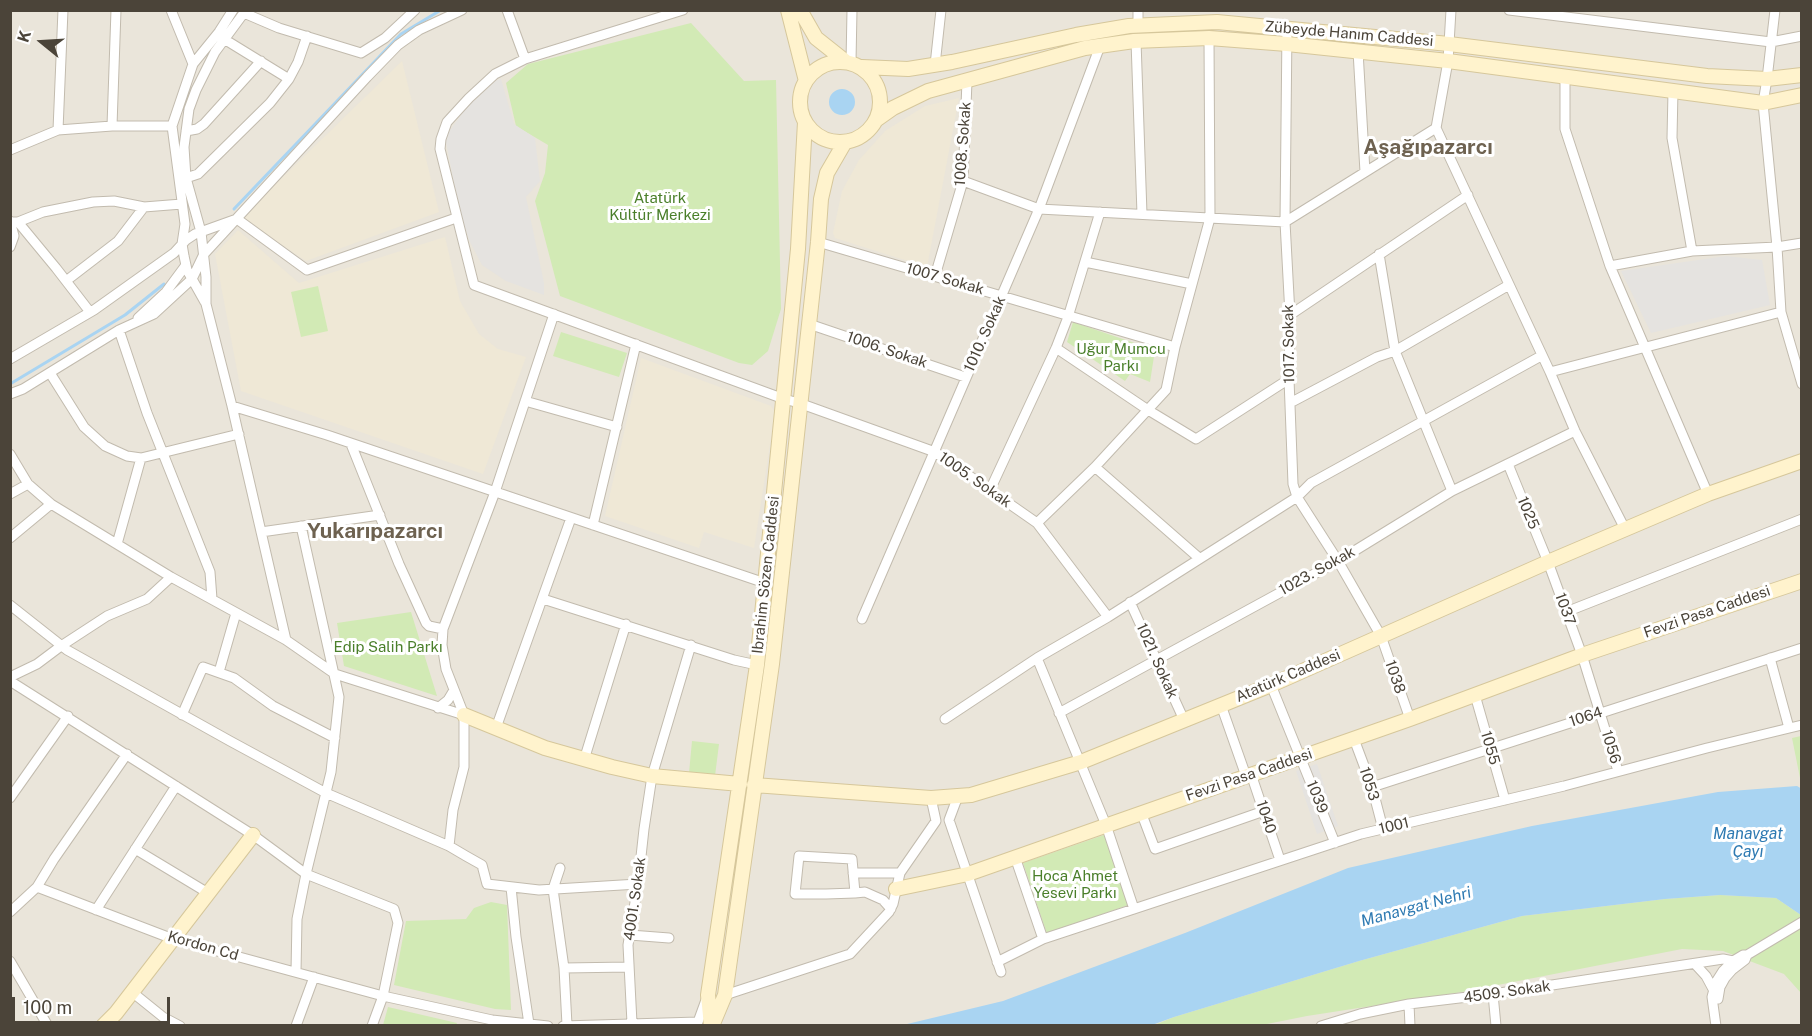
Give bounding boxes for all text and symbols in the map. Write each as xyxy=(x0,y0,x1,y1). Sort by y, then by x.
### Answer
north arrow xyxy=(12,12,72,72)
street label: Zübeyde Hanım Caddesi xyxy=(1264,18,1434,50)
text: K xyxy=(14,28,35,45)
street label: 1008. Sokak xyxy=(951,101,975,187)
district label: Aşağıpazarcı xyxy=(1363,135,1493,161)
park label: Atatürk Kültür Merkezi xyxy=(609,189,711,224)
street label: 1007 Sokak xyxy=(904,259,986,299)
street label: 1010. Sokak xyxy=(960,293,1010,375)
street label: 1017. Sokak xyxy=(1279,304,1299,384)
street label: 1006. Sokak xyxy=(844,328,930,372)
park label: Uğur Mumcu Parkı xyxy=(1076,340,1166,375)
street label: 1005. Sokak xyxy=(935,448,1015,512)
street label: 1025 xyxy=(1513,494,1543,532)
street label: Ibrahim Sözen Caddesi xyxy=(749,495,783,655)
district label: Yukarıpazarcı xyxy=(307,519,443,545)
street label: 1023. Sokak xyxy=(1276,543,1358,599)
street label: Fevzi Pasa Caddesi xyxy=(1641,582,1773,642)
street label: 1037 xyxy=(1551,590,1579,628)
street label: 1021. Sokak xyxy=(1132,620,1182,702)
park label: Edip Salih Parkı xyxy=(333,638,443,656)
street label: Atatürk Caddesi xyxy=(1233,646,1343,706)
street label: 1038 xyxy=(1381,658,1409,696)
street label: 1064 xyxy=(1567,703,1605,731)
street label: 1056 xyxy=(1597,728,1625,766)
street label: 1055 xyxy=(1477,729,1503,767)
street label: Fevzi Pasa Caddesi xyxy=(1183,745,1315,805)
street label: 1053 xyxy=(1355,765,1383,803)
street label: 1039 xyxy=(1302,778,1332,816)
street label: 1040 xyxy=(1252,798,1280,836)
street label: 1001 xyxy=(1377,814,1411,838)
water label: Manavgat Çayı xyxy=(1713,824,1783,862)
street label: 4001. Sokak xyxy=(620,856,650,942)
park label: Hoca Ahmet Yesevi Parkı xyxy=(1032,867,1118,902)
water label: Manavgat Nehri xyxy=(1359,883,1473,931)
street label: Kordon Cd xyxy=(165,927,241,965)
street label: 4509. Sokak xyxy=(1462,977,1552,1007)
scale bar xyxy=(15,985,172,1023)
text: 100 m xyxy=(23,997,72,1018)

